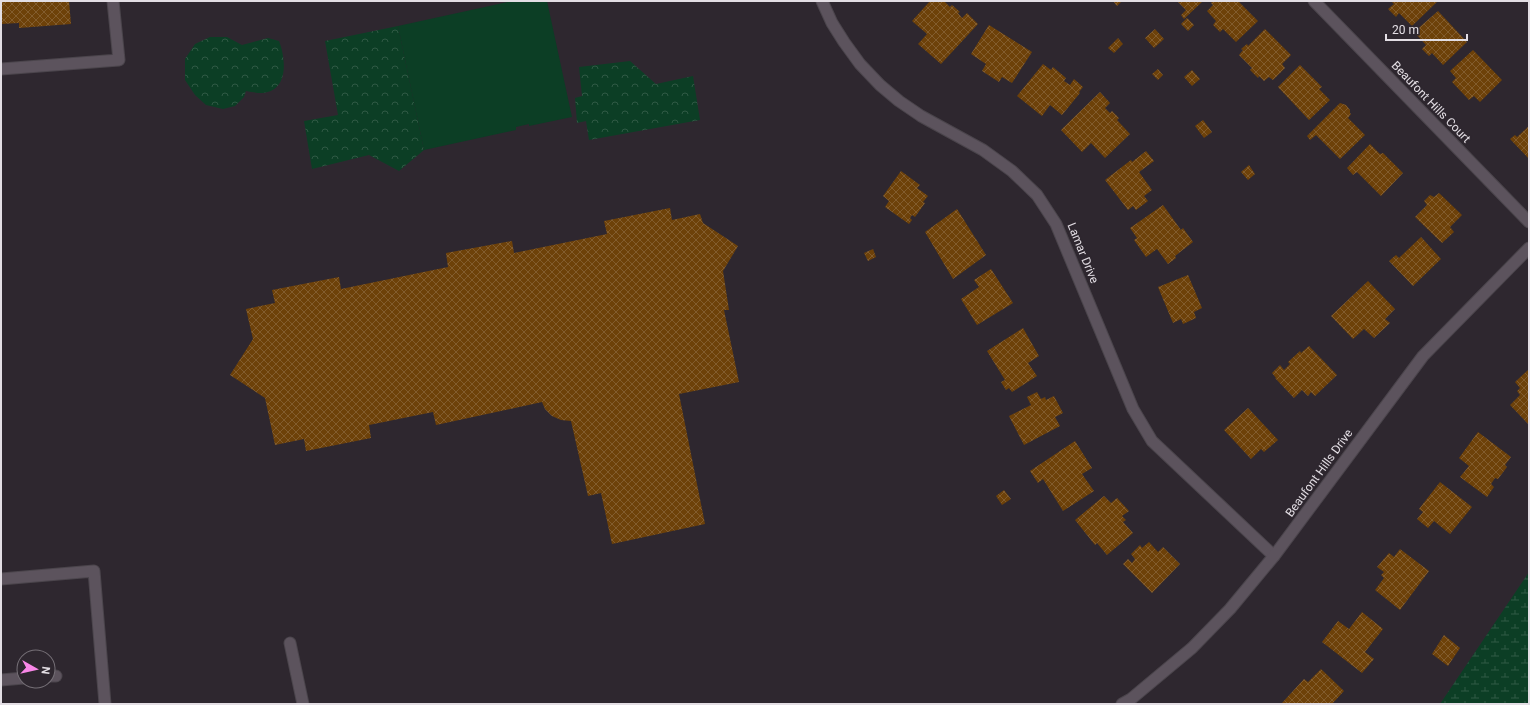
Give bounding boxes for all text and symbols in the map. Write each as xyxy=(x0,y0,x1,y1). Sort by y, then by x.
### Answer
scale bar xyxy=(1386,16,1467,42)
text: 20 m xyxy=(1392,23,1419,37)
street label: Beaufont Hills Court xyxy=(1389,58,1473,146)
street label: Lamar Drive xyxy=(1065,221,1101,285)
street label: Beaufont Hills Drive xyxy=(1282,426,1356,520)
north arrow xyxy=(16,649,56,689)
text: N xyxy=(38,666,52,675)

